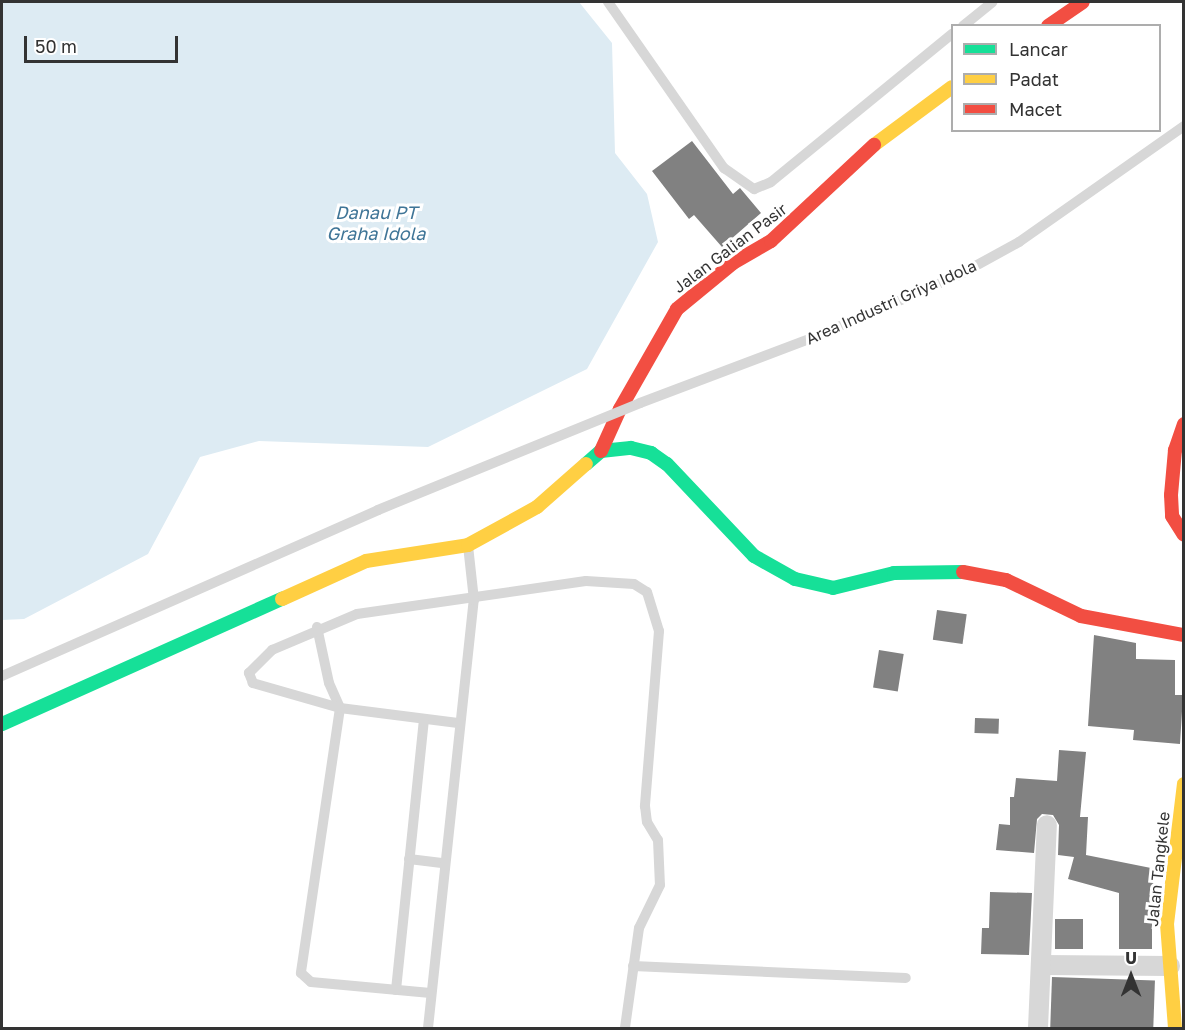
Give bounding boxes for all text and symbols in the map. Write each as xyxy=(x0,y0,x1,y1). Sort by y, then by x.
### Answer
scale bar xyxy=(27,24,182,62)
legend xyxy=(951,24,1161,132)
text: 50 m xyxy=(35,35,77,57)
text: Lancar xyxy=(1009,38,1068,60)
text: Padat xyxy=(1009,68,1059,90)
text: Macet xyxy=(1009,98,1062,120)
street label: Jalan Galian Pasir xyxy=(670,199,790,297)
water label: Danau PT Graha Idola xyxy=(327,202,425,244)
street label: Area Industri Griya Idola xyxy=(803,256,979,348)
street label: Jalan Tangkele xyxy=(1142,811,1174,927)
north arrow xyxy=(1101,946,1161,1006)
text: U xyxy=(1125,948,1137,968)

